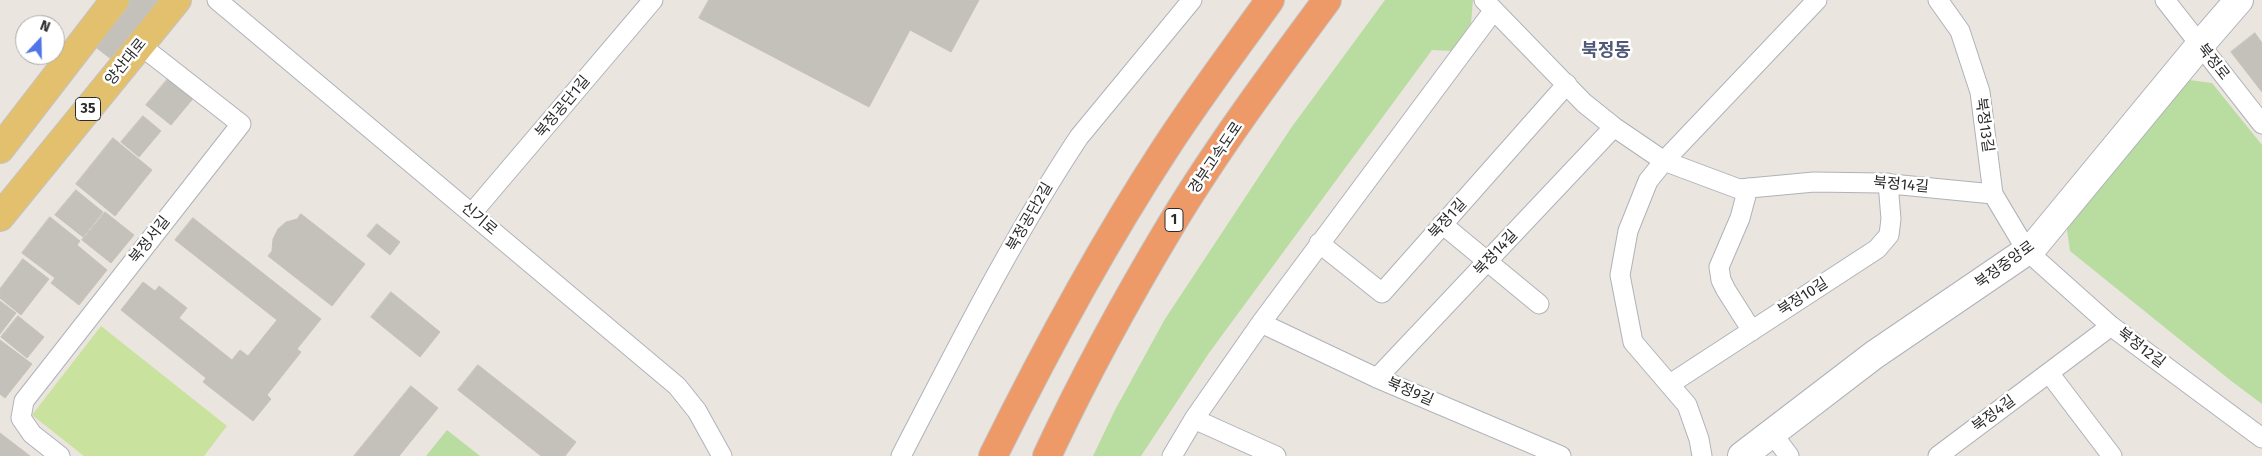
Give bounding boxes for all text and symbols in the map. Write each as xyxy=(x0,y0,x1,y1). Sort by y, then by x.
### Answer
north arrow xyxy=(15,15,65,65)
text: N xyxy=(38,17,53,36)
street label: 양산대로 xyxy=(102,35,150,89)
district label: 북정동 xyxy=(1581,40,1631,62)
street label: 북정로 xyxy=(2193,40,2233,84)
street label: 북정공단1길 xyxy=(532,72,594,142)
street label: 북정13길 xyxy=(1971,96,1997,154)
road number: 35 xyxy=(76,98,100,120)
street label: 경부고속도로 xyxy=(1185,119,1247,197)
street label: 북정14길 xyxy=(1872,174,1930,196)
street label: 북정공단2길 xyxy=(1003,179,1057,255)
street label: 북정1길 xyxy=(1425,195,1471,243)
street label: 신기로 xyxy=(457,199,501,239)
road number: 1 xyxy=(1165,208,1183,232)
street label: 북정서길 xyxy=(126,213,174,267)
street label: 북정14길 xyxy=(1470,226,1522,280)
street label: 북정중앙로 xyxy=(1972,237,2038,293)
street label: 북정10길 xyxy=(1775,274,1831,320)
street label: 북정12길 xyxy=(2113,324,2169,372)
street label: 북정9길 xyxy=(1384,374,1436,410)
street label: 북정4길 xyxy=(1969,392,2019,436)

